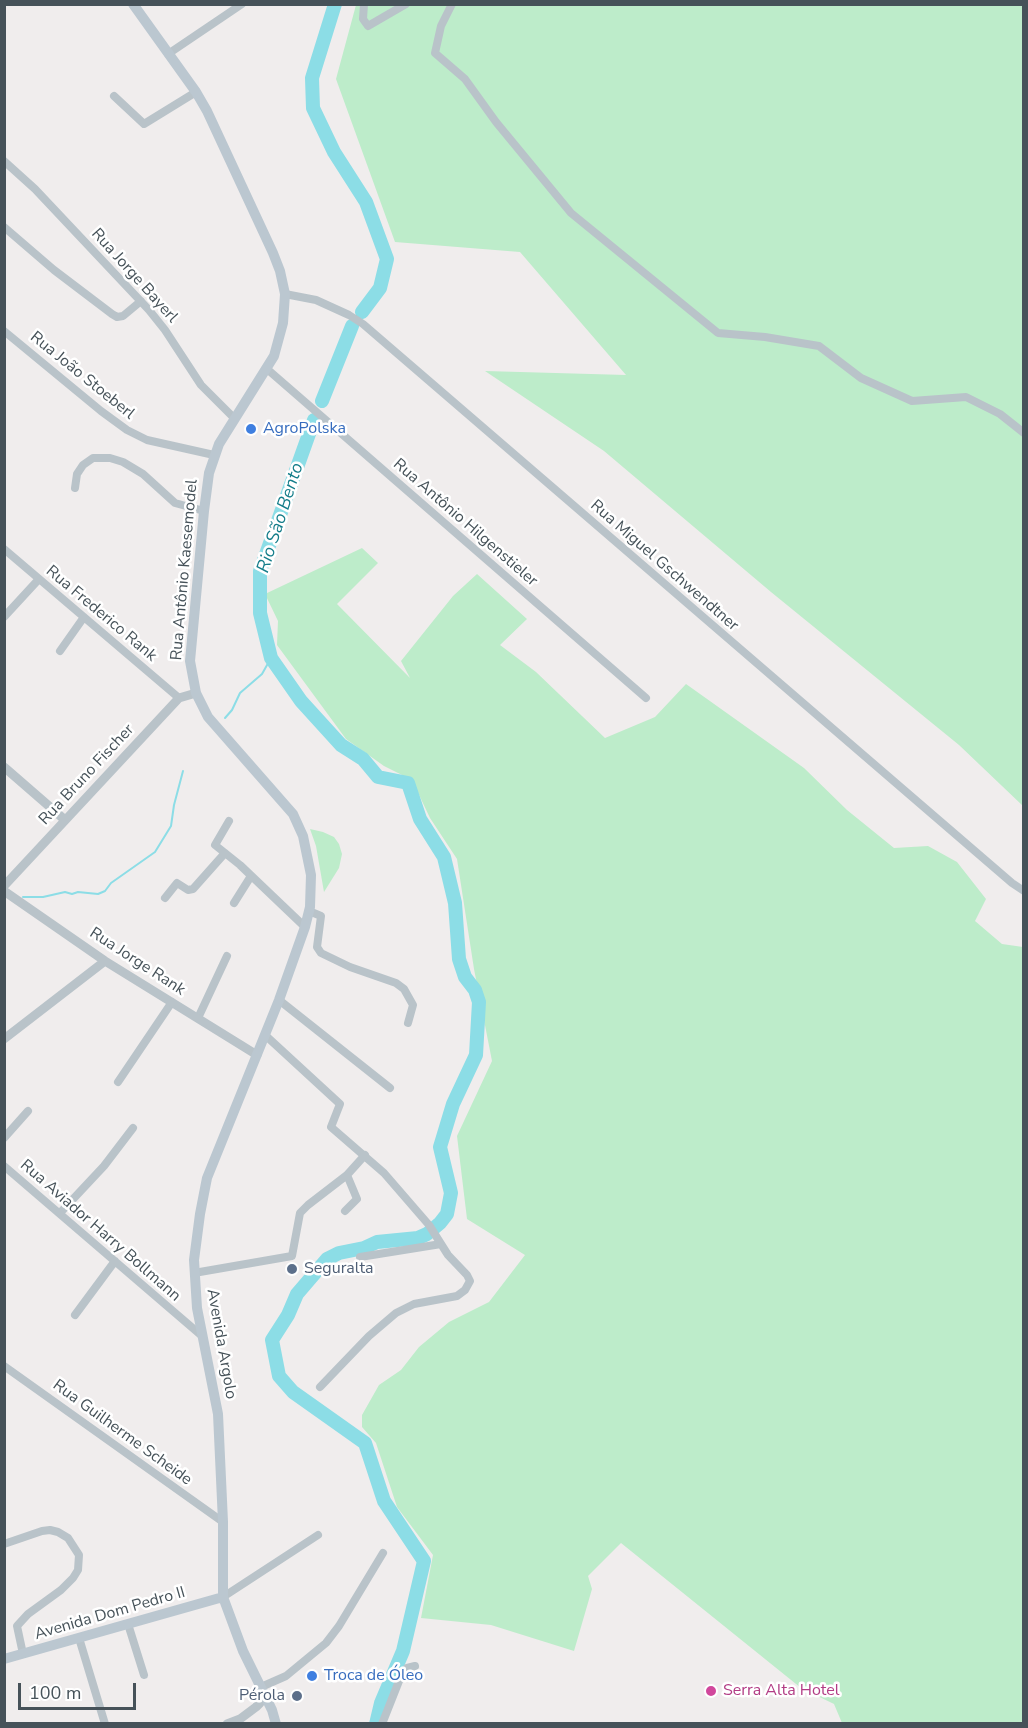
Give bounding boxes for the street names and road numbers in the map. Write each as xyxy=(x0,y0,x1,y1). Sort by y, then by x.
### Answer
street label: Rua Jorge Bayerl xyxy=(87,225,181,327)
street label: Rua João Stoeberl xyxy=(26,328,138,424)
street label: Rua Antônio Hilgenstieler xyxy=(389,455,541,591)
street label: Rua Antônio Kaesemodel xyxy=(168,479,202,661)
street label: Rua Miguel Gschwendtner xyxy=(586,496,742,636)
street label: Rua Frederico Rank xyxy=(42,562,160,666)
street label: Rua Bruno Fischer xyxy=(35,721,139,829)
street label: Rua Jorge Rank xyxy=(86,924,188,1000)
street label: Rua Aviador Harry Bollmann xyxy=(16,1156,184,1306)
street label: Avenida Argolo xyxy=(202,1287,240,1401)
street label: Rua Guilherme Scheide xyxy=(49,1376,195,1490)
street label: Avenida Dom Pedro II xyxy=(33,1583,187,1645)

